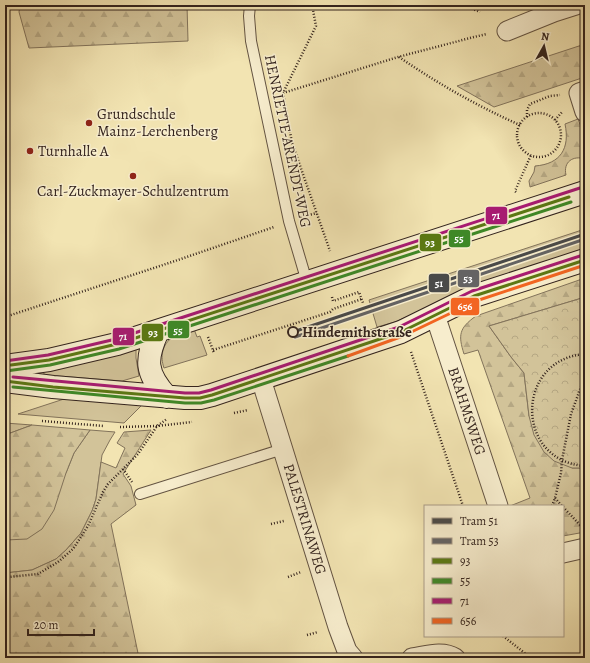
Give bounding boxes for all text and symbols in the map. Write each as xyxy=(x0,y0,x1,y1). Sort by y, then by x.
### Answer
north arrow xyxy=(524,26,564,66)
text: N xyxy=(540,29,550,45)
street label: HENRIETTE-ARENDT-WEG xyxy=(260,53,316,229)
place label: Grundschule Mainz-Lerchenberg xyxy=(97,104,218,141)
marker: Grundschule Mainz-Lerchenberg xyxy=(84,118,94,128)
place label: Turnhalle A xyxy=(38,141,109,161)
marker: Turnhalle A xyxy=(25,146,35,156)
marker: Carl-Zuckmayer-Schulzentrum xyxy=(128,171,138,181)
place label: Carl-Zuckmayer-Schulzentrum xyxy=(37,181,230,201)
line badge: 71 xyxy=(485,206,508,225)
text: 71 xyxy=(492,208,500,223)
line badge: 55 xyxy=(448,229,471,248)
text: 55 xyxy=(454,231,464,246)
line badge: 93 xyxy=(419,233,442,252)
text: 93 xyxy=(425,235,435,250)
line badge: 53 xyxy=(457,269,480,288)
text: 53 xyxy=(463,271,473,286)
line badge: 51 xyxy=(428,273,450,293)
text: 51 xyxy=(435,276,443,291)
line badge: 656 xyxy=(450,297,480,316)
text: 656 xyxy=(458,299,472,314)
line badge: 55 xyxy=(167,320,190,339)
place label: Hindemithstraße xyxy=(302,322,412,342)
line badge: 93 xyxy=(141,323,164,342)
text: 55 xyxy=(173,323,183,338)
text: 93 xyxy=(148,325,158,340)
marker: Hindemithstraße xyxy=(287,326,299,338)
line badge: 71 xyxy=(112,327,135,346)
text: 71 xyxy=(119,329,127,344)
street label: BRAHMSWEG xyxy=(443,364,491,458)
street label: PALESTRINAWEG xyxy=(279,461,331,577)
legend xyxy=(424,505,564,637)
text: Tram 51 xyxy=(460,513,498,529)
text: Tram 53 xyxy=(460,533,499,549)
text: 93 xyxy=(460,553,470,569)
text: 55 xyxy=(460,573,470,589)
text: 71 xyxy=(460,593,469,609)
scale bar xyxy=(28,611,94,637)
text: 656 xyxy=(460,613,477,629)
text: 20 m xyxy=(34,617,58,633)

